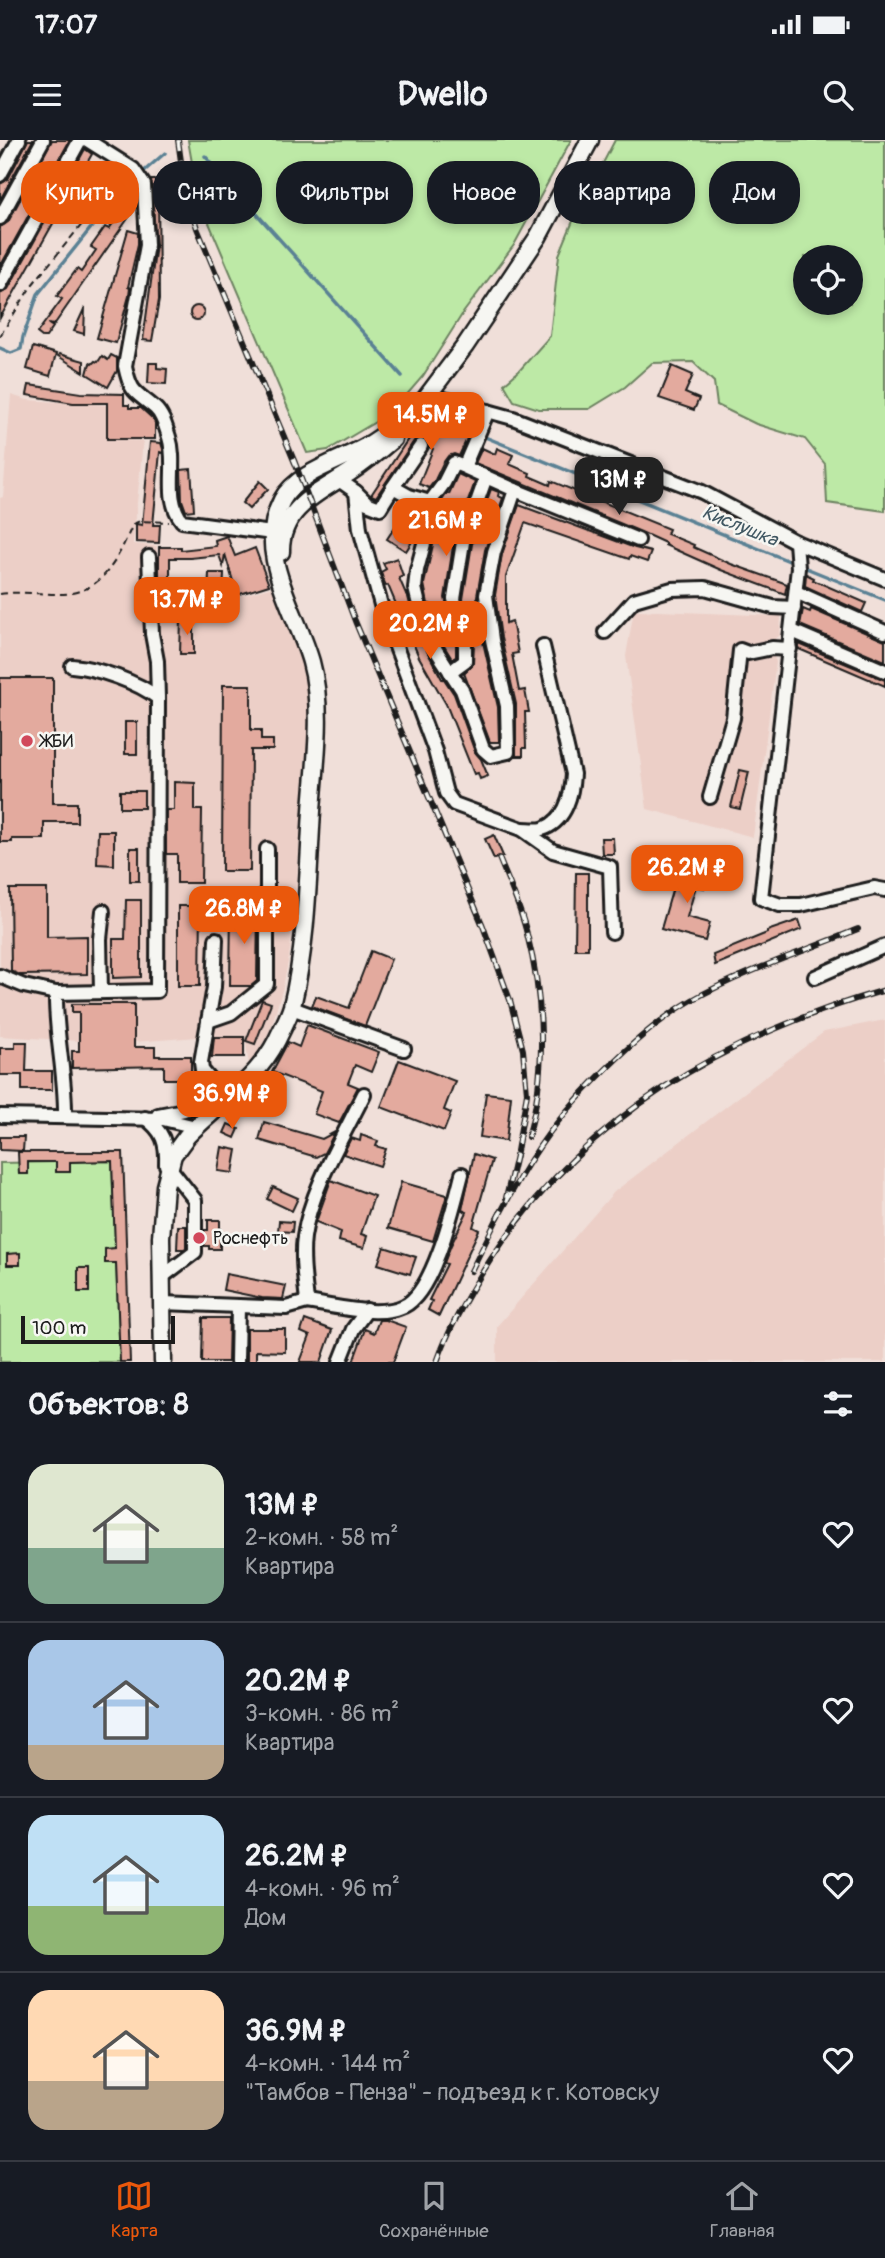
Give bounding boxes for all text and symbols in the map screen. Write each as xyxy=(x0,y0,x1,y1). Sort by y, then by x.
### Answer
text: 17:07 xyxy=(35,9,97,41)
text: Dwello xyxy=(398,75,487,115)
icon: menu xyxy=(28,76,66,114)
icon: search xyxy=(819,76,857,114)
chip: Купить xyxy=(21,161,139,224)
chip: Снять xyxy=(153,161,262,224)
chip: Фильтры xyxy=(276,161,413,224)
chip: Новое xyxy=(427,161,540,224)
chip: Квартира xyxy=(554,161,695,224)
chip: Дом xyxy=(709,161,800,224)
map controls xyxy=(793,245,863,315)
button: locate xyxy=(793,245,863,315)
pin: 14.5M ₽ xyxy=(366,392,496,452)
text: 14.5M ₽ xyxy=(393,400,469,429)
pin: 13M ₽ xyxy=(570,458,668,517)
text: 13M ₽ xyxy=(590,465,648,494)
pin: 21.6M ₽ xyxy=(381,498,511,558)
water label: Кислушка xyxy=(699,500,782,552)
text: 21.6M ₽ xyxy=(408,506,484,535)
pin: 13.7M ₽ xyxy=(122,578,252,637)
text: 13.7M ₽ xyxy=(150,585,224,614)
pin: 20.2M ₽ xyxy=(365,602,495,661)
text: 20.2M ₽ xyxy=(389,609,471,638)
place label: ЖБИ xyxy=(38,730,74,753)
marker: ЖБИ xyxy=(19,733,35,749)
pin: 26.2M ₽ xyxy=(622,846,752,905)
text: 26.2M ₽ xyxy=(647,853,727,882)
pin: 26.8M ₽ xyxy=(179,886,309,946)
text: 26.8M ₽ xyxy=(205,894,283,923)
pin: 36.9M ₽ xyxy=(167,1072,297,1131)
text: 36.9M ₽ xyxy=(193,1079,271,1108)
place label: Роснефть xyxy=(213,1227,289,1250)
marker: Роснефть xyxy=(191,1230,207,1246)
scale bar xyxy=(21,1313,175,1345)
text: 100 m xyxy=(32,1316,86,1340)
icon: filters xyxy=(819,1385,857,1423)
text: Объектов: 8 xyxy=(28,1386,189,1423)
text: 13M ₽ xyxy=(245,1486,320,1523)
icon: home xyxy=(84,1492,168,1576)
icon: heart xyxy=(819,1515,857,1553)
text: 2-комн. · 58 m² xyxy=(245,1523,398,1552)
text: Квартира xyxy=(245,1552,334,1581)
text: 20.2M ₽ xyxy=(245,1662,352,1699)
icon: home xyxy=(84,1668,168,1752)
icon: heart xyxy=(819,1691,857,1729)
text: 3-комн. · 86 m² xyxy=(245,1699,399,1728)
text: Квартира xyxy=(245,1728,334,1757)
text: 26.2M ₽ xyxy=(245,1837,349,1874)
icon: home xyxy=(84,1843,168,1927)
icon: heart xyxy=(819,1866,857,1904)
text: 4-комн. · 96 m² xyxy=(245,1874,400,1903)
text: Дом xyxy=(245,1903,286,1932)
text: 36.9M ₽ xyxy=(245,2012,347,2049)
icon: home xyxy=(84,2018,168,2102)
icon: heart xyxy=(819,2041,857,2079)
text: 4-комн. · 144 m² xyxy=(245,2049,410,2078)
text: "Тамбов - Пенза" - подъезд к г. Котовску xyxy=(245,2078,659,2107)
tab: Карта xyxy=(111,2177,158,2243)
tab: Сохранённые xyxy=(379,2177,489,2243)
tab: Главная xyxy=(710,2177,774,2243)

